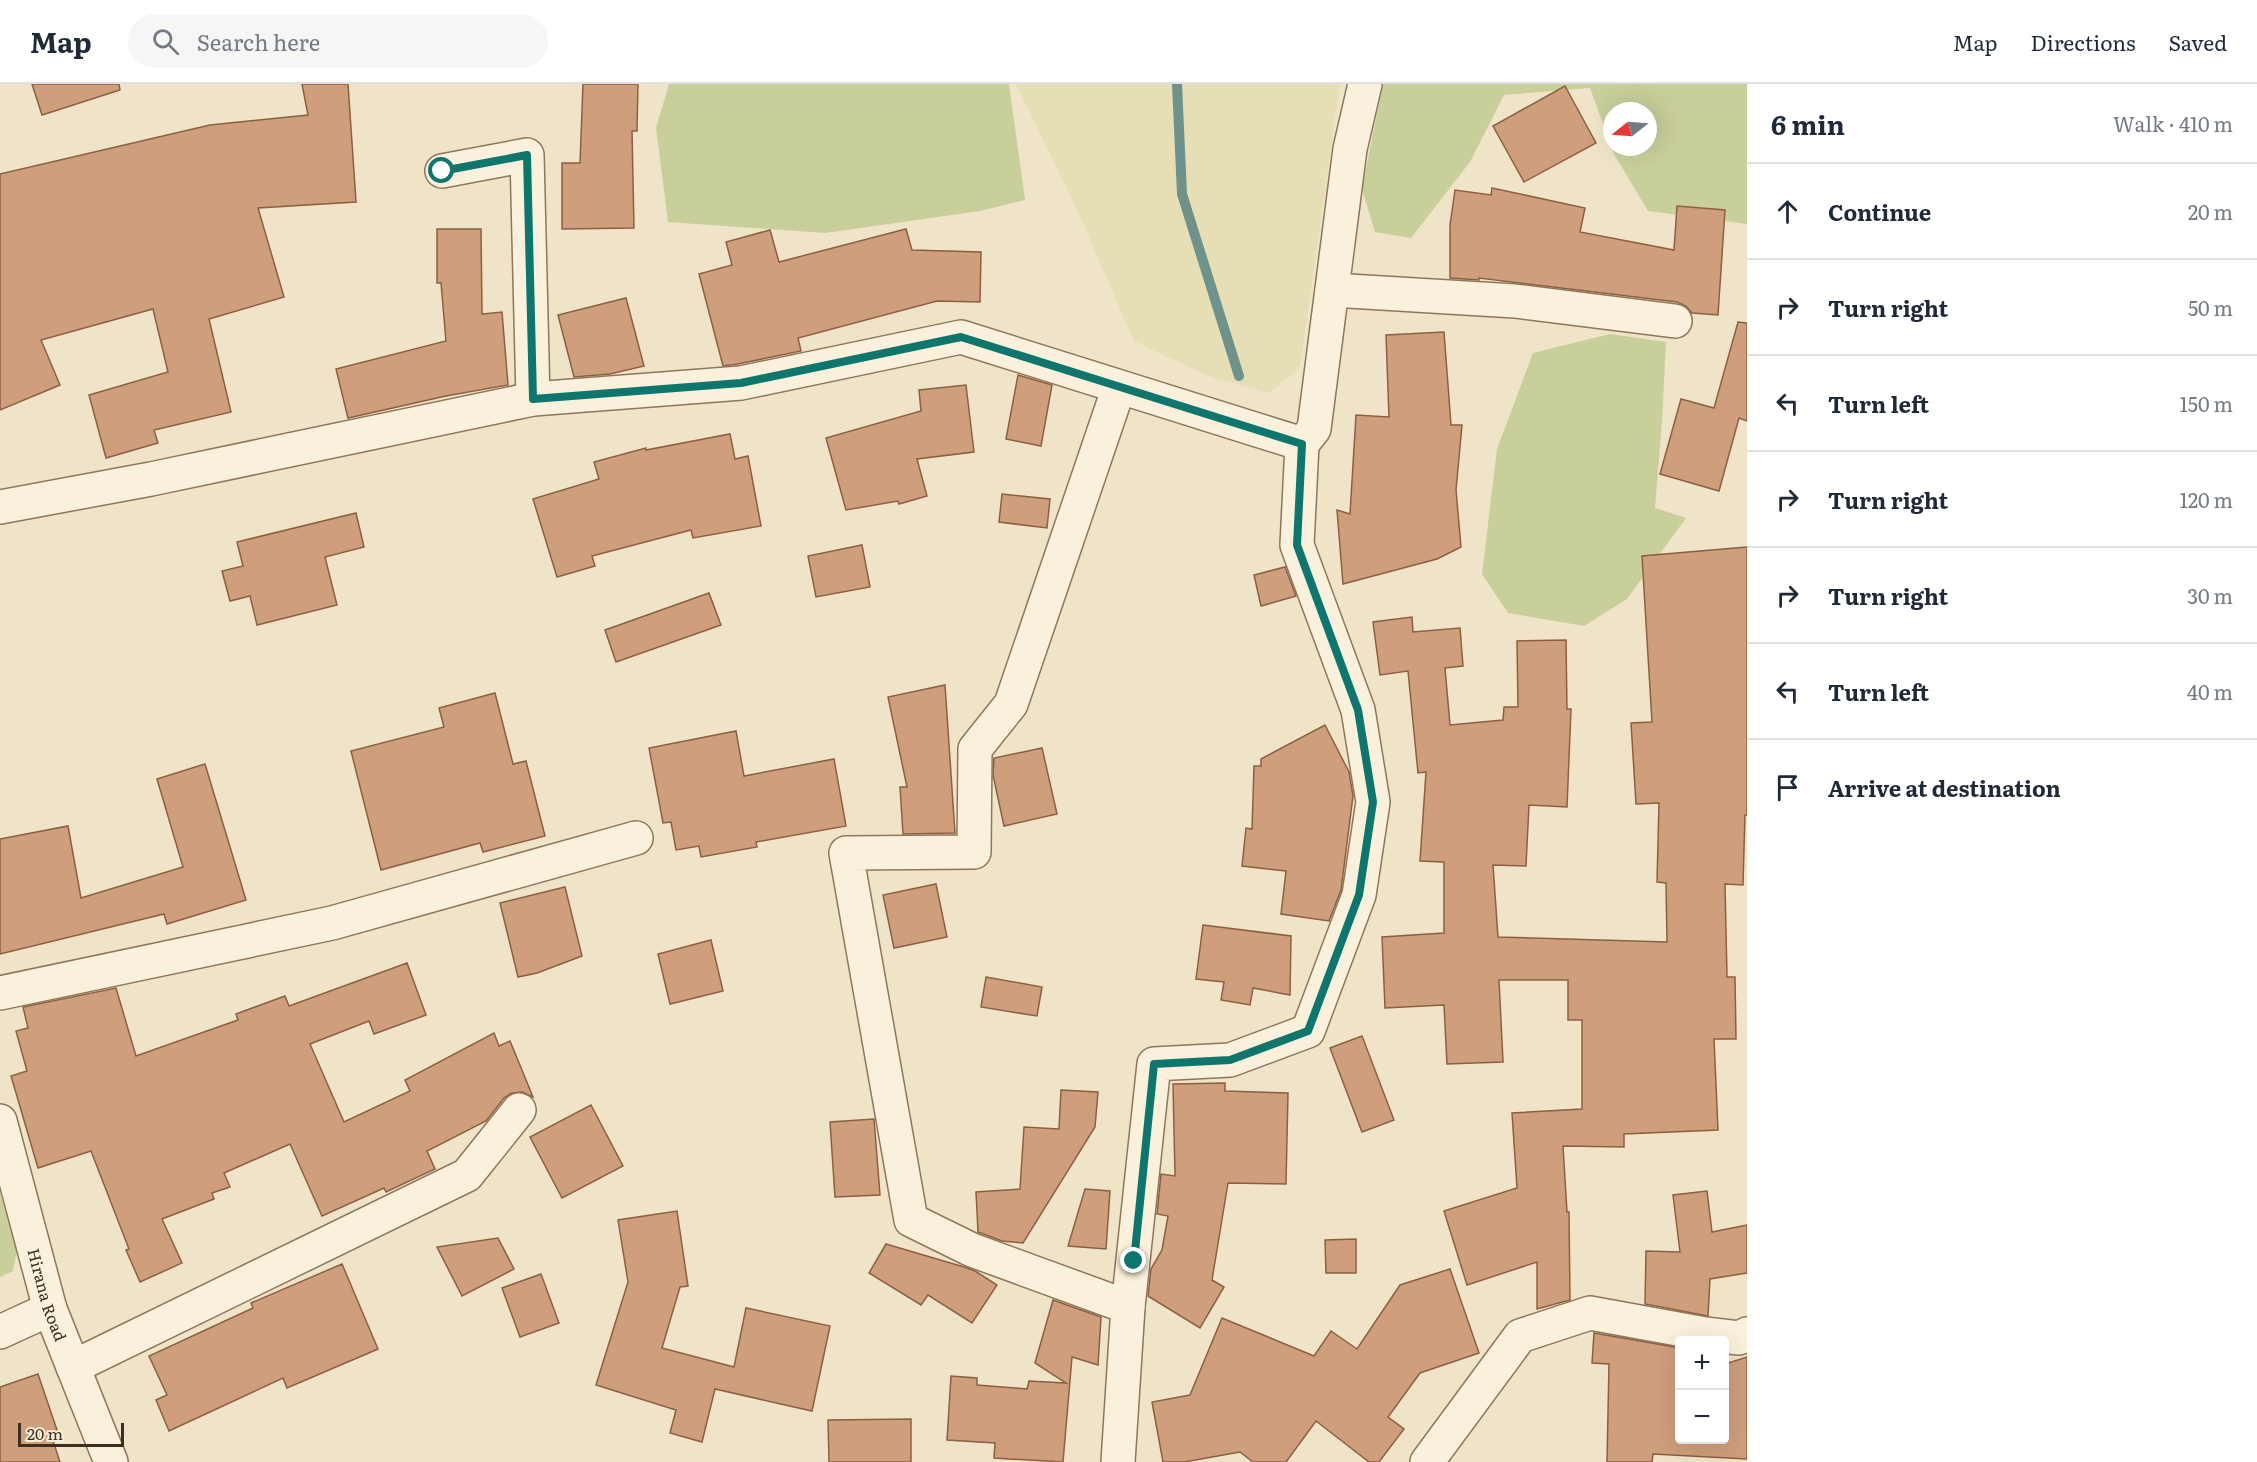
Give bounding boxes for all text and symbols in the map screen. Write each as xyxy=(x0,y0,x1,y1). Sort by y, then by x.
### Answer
search box xyxy=(128,14,548,68)
text: Map xyxy=(30,20,92,62)
icon: search xyxy=(149,25,182,58)
text: Search here xyxy=(197,25,320,58)
text: Map xyxy=(1953,26,1998,57)
text: Directions xyxy=(2031,26,2136,57)
text: Saved xyxy=(2169,26,2227,57)
north arrow xyxy=(1603,102,1657,156)
text: 6 min xyxy=(1771,104,1845,143)
text: Walk · 410 m xyxy=(2113,108,2233,138)
route start xyxy=(428,157,454,183)
icon: ahead xyxy=(1771,195,1804,228)
text: Continue xyxy=(1828,195,1931,228)
text: 20 m xyxy=(2188,196,2233,226)
icon: right xyxy=(1771,291,1804,324)
text: Turn right xyxy=(1828,291,1948,324)
text: 50 m xyxy=(2188,292,2233,322)
icon: left xyxy=(1771,387,1804,420)
text: Turn left xyxy=(1828,387,1929,420)
text: 150 m xyxy=(2180,388,2233,418)
icon: right xyxy=(1771,483,1804,516)
text: Turn right xyxy=(1828,483,1948,516)
text: 120 m xyxy=(2180,484,2233,514)
icon: right xyxy=(1771,579,1804,612)
text: Turn right xyxy=(1828,579,1948,612)
text: 30 m xyxy=(2187,580,2233,610)
icon: left xyxy=(1771,675,1804,708)
text: Turn left xyxy=(1828,675,1929,708)
text: 40 m xyxy=(2187,676,2233,706)
icon: arrive xyxy=(1771,771,1804,804)
text: Arrive at destination xyxy=(1828,771,2061,804)
street label: Hirana Road xyxy=(22,1245,74,1345)
route end xyxy=(1120,1247,1146,1273)
map controls xyxy=(1675,1336,1729,1444)
button: + xyxy=(1675,1336,1729,1390)
button: − xyxy=(1675,1390,1729,1444)
scale bar xyxy=(18,1420,124,1448)
text: 20 m xyxy=(27,1421,63,1445)

